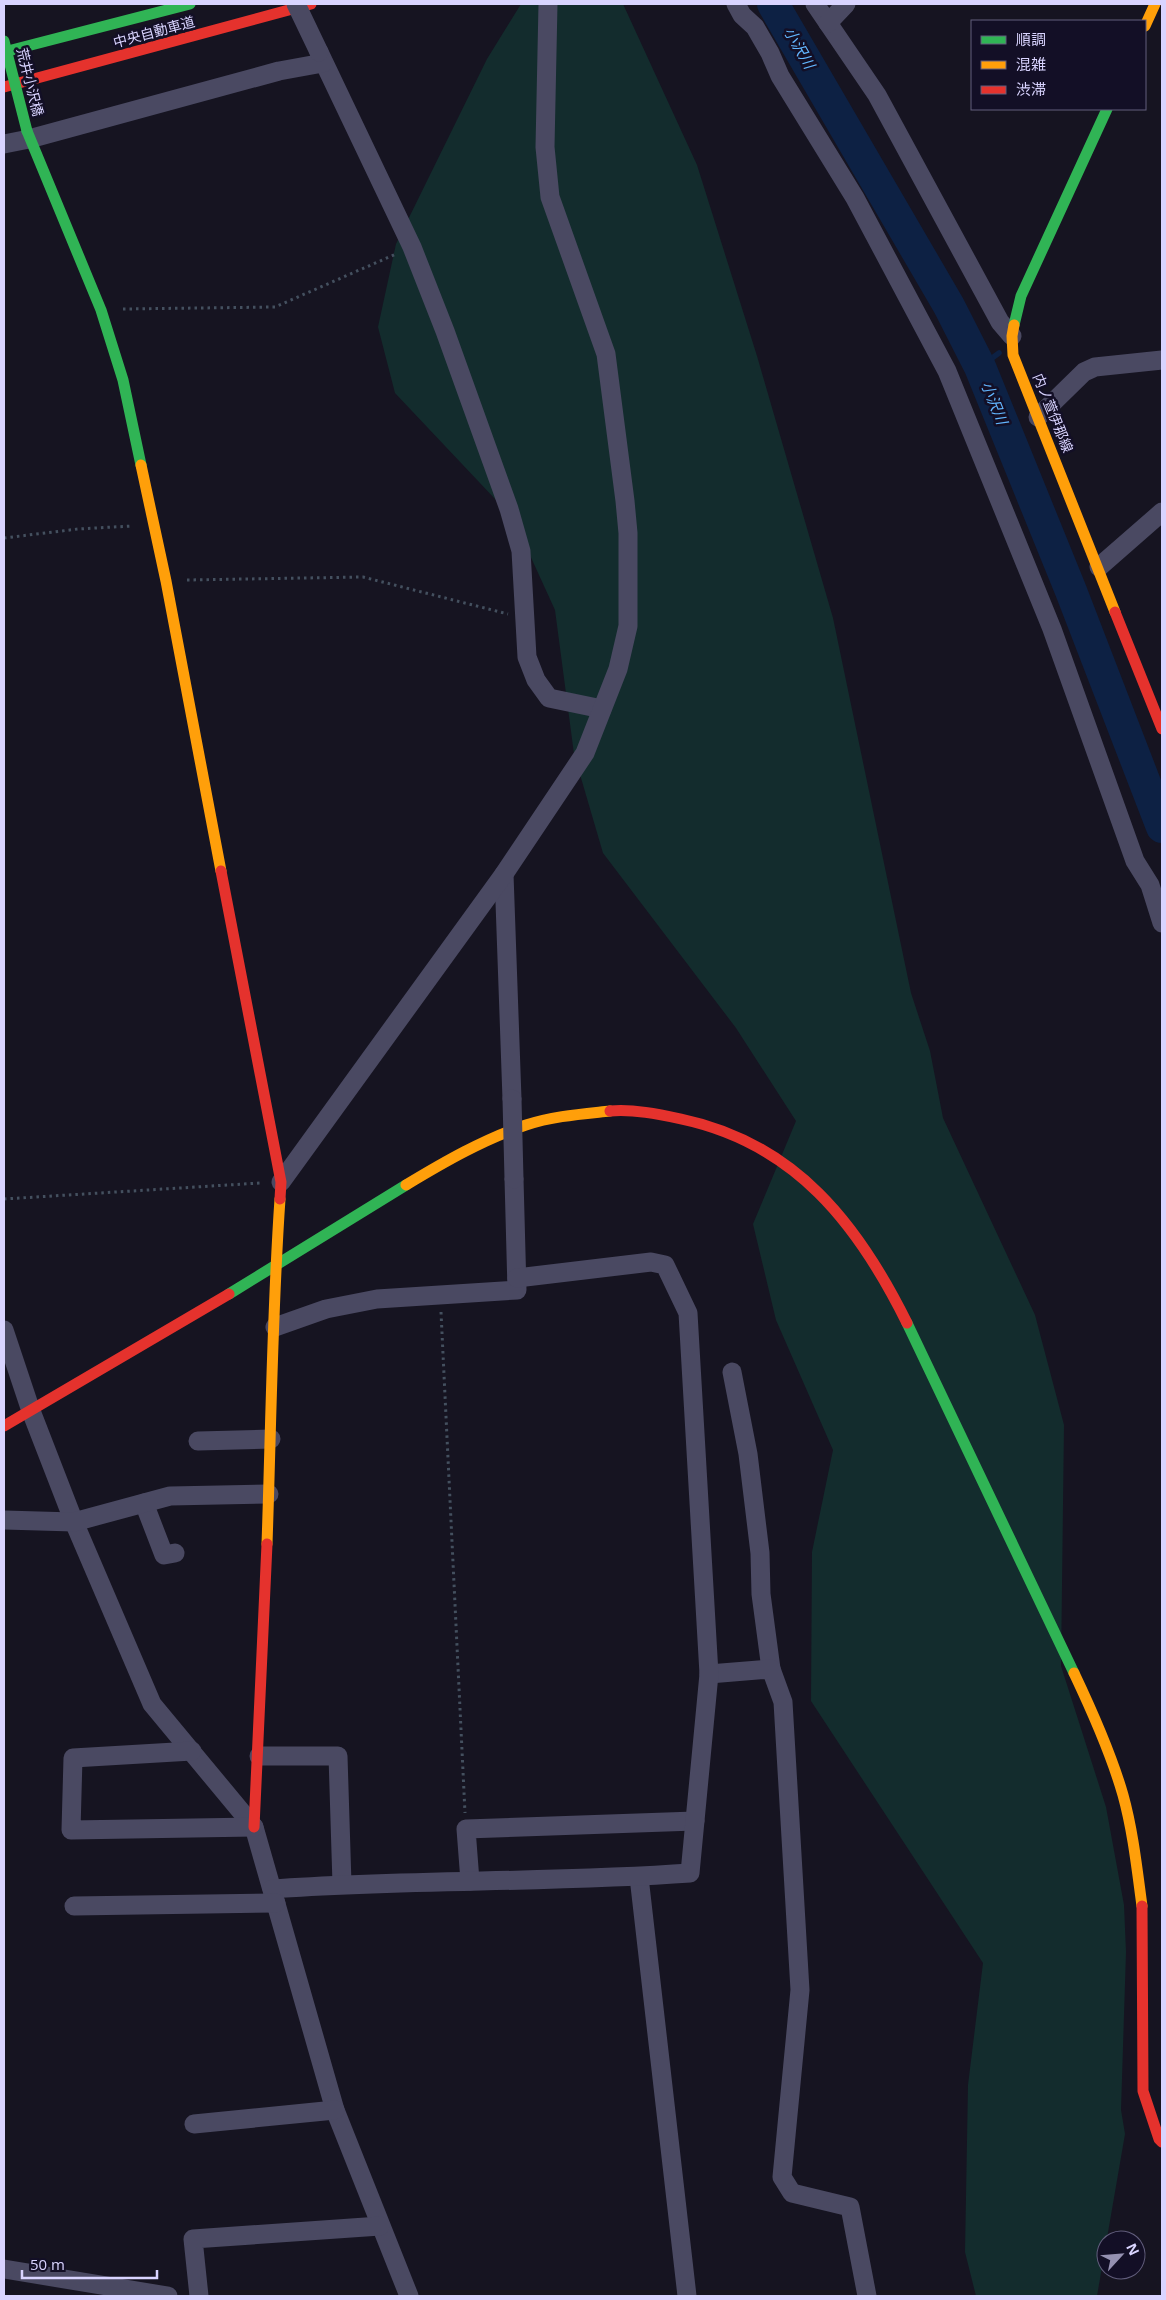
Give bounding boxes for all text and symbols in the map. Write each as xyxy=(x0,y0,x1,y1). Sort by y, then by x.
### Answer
street label: 中央自動車道 xyxy=(111,11,197,52)
legend xyxy=(971,20,1146,110)
water label: 小沢川 xyxy=(780,23,821,74)
text: 順調 xyxy=(1016,29,1046,49)
street label: 荒井小沢橋 xyxy=(13,46,48,118)
text: 混雑 xyxy=(1016,54,1046,74)
text: 渋滞 xyxy=(1016,79,1046,99)
street label: 内ノ萱伊那線 xyxy=(1029,370,1078,455)
water label: 小沢川 xyxy=(977,378,1013,429)
north arrow xyxy=(1096,2230,1146,2280)
text: N xyxy=(1122,2240,1144,2258)
scale bar xyxy=(22,2248,158,2280)
text: 50 m xyxy=(30,2254,65,2274)

